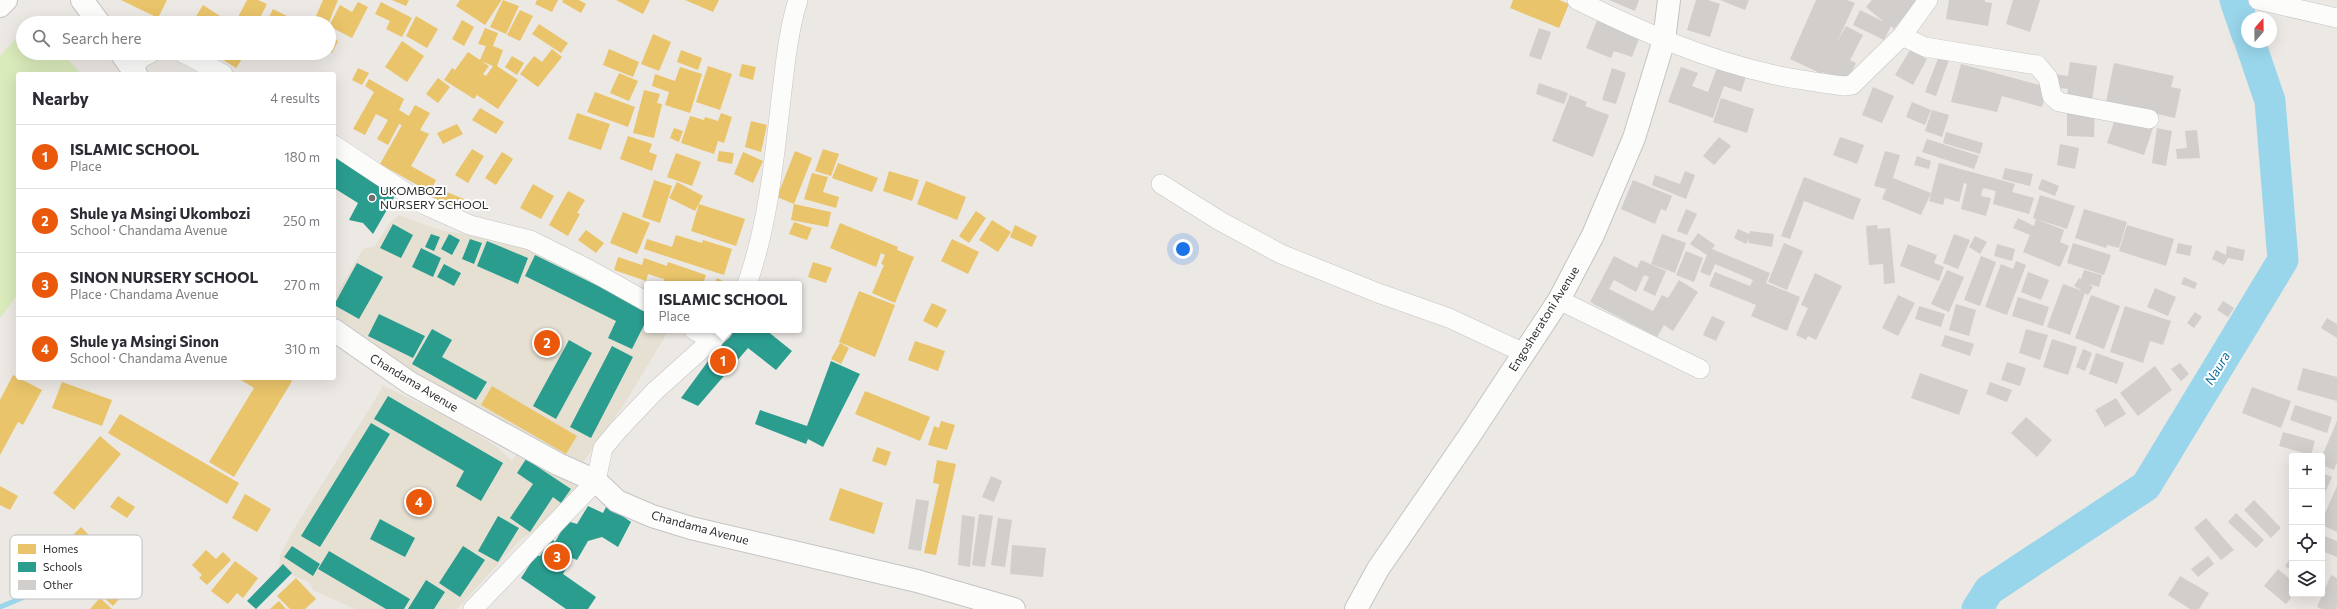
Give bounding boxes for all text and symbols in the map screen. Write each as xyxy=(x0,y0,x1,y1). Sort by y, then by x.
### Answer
north arrow xyxy=(2241,12,2277,48)
search box xyxy=(16,16,336,60)
icon: search xyxy=(30,27,52,49)
text: Search here xyxy=(62,29,141,47)
text: Nearby xyxy=(32,88,89,109)
text: 4 results xyxy=(270,90,320,106)
text: ISLAMIC SCHOOL xyxy=(70,140,199,158)
text: 1 xyxy=(42,149,48,165)
text: 180 m xyxy=(284,149,320,165)
text: Place xyxy=(70,158,102,174)
place label: UKOMBOZI NURSERY SCHOOL xyxy=(380,183,489,211)
marker: UKOMBOZI NURSERY SCHOOL xyxy=(367,193,377,203)
text: Shule ya Msingi Ukombozi xyxy=(70,204,250,222)
text: 2 xyxy=(41,213,49,229)
text: 250 m xyxy=(283,213,320,229)
text: School · Chandama Avenue xyxy=(70,222,227,238)
your location xyxy=(1173,239,1193,259)
street label: Engosheratoni Avenue xyxy=(1505,263,1581,374)
text: SINON NURSERY SCHOOL xyxy=(70,268,258,286)
text: 3 xyxy=(41,277,49,293)
text: 270 m xyxy=(284,277,320,293)
popup xyxy=(644,281,802,333)
text: Place · Chandama Avenue xyxy=(70,286,218,302)
text: ISLAMIC SCHOOL xyxy=(658,290,788,308)
text: Place xyxy=(658,308,690,324)
pin: 2 xyxy=(534,328,560,358)
text: Shule ya Msingi Sinon xyxy=(70,332,219,350)
text: 4 xyxy=(41,341,49,357)
text: 310 m xyxy=(285,341,320,357)
pin: 1 xyxy=(710,346,736,376)
water label: Naura xyxy=(2201,348,2233,387)
text: School · Chandama Avenue xyxy=(70,350,227,366)
street label: Chandama Avenue xyxy=(368,350,461,414)
map controls xyxy=(2289,453,2325,597)
button: + xyxy=(2289,453,2325,489)
pin: 4 xyxy=(406,487,432,517)
button: − xyxy=(2289,489,2325,525)
street label: Chandama Avenue xyxy=(650,507,751,547)
button: locate xyxy=(2289,525,2325,561)
legend xyxy=(10,535,142,599)
text: Homes xyxy=(43,542,78,555)
pin: 3 xyxy=(544,542,570,572)
text: Schools xyxy=(43,560,82,573)
button: layers xyxy=(2289,561,2325,597)
text: Other xyxy=(43,578,74,591)

